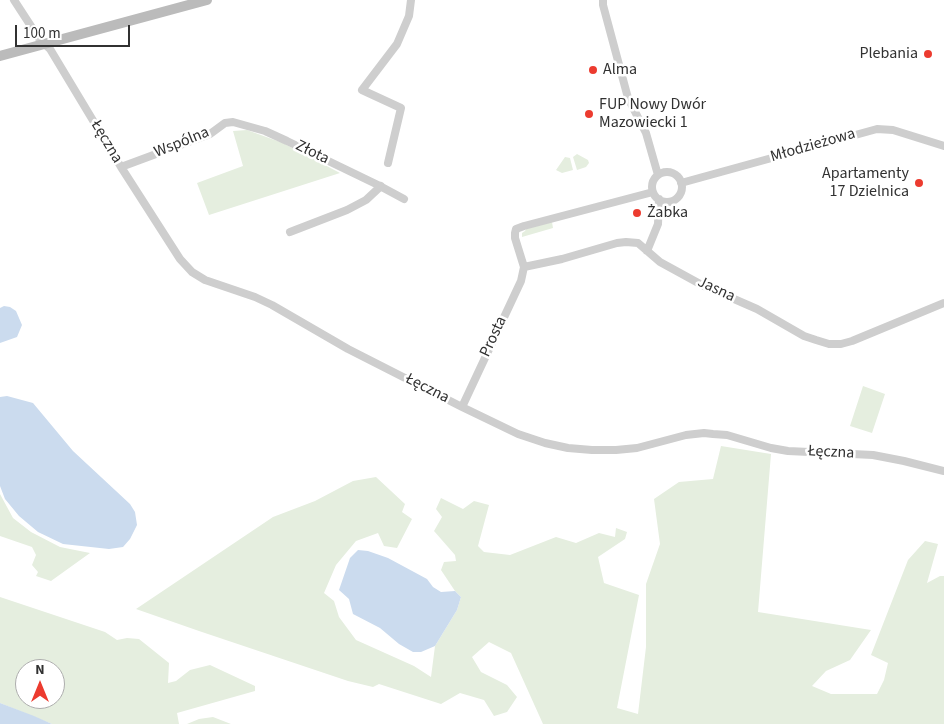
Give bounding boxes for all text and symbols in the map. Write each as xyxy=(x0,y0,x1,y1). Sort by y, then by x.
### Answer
scale bar xyxy=(18,15,132,47)
text: 100 m xyxy=(23,23,61,44)
place label: Plebania xyxy=(859,44,918,64)
marker: Plebania xyxy=(922,48,934,60)
place label: Alma xyxy=(603,60,637,80)
marker: Alma xyxy=(587,64,599,76)
place label: FUP Nowy Dwór Mazowiecki 1 xyxy=(599,95,706,133)
marker: FUP Nowy Dwór Mazowiecki 1 xyxy=(583,108,595,120)
street label: Łęczna xyxy=(86,117,126,167)
street label: Wspólna xyxy=(152,123,212,163)
street label: Młodzieżowa xyxy=(768,125,858,167)
street label: Złota xyxy=(292,137,332,169)
place label: Apartamenty 17 Dzielnica xyxy=(822,164,909,202)
marker: Apartamenty 17 Dzielnica xyxy=(913,177,925,189)
place label: Żabka xyxy=(647,203,688,223)
marker: Żabka xyxy=(631,207,643,219)
street label: Jasna xyxy=(694,273,738,307)
street label: Prosta xyxy=(476,314,512,360)
street label: Łęczna xyxy=(402,370,452,408)
street label: Łęczna xyxy=(807,442,855,464)
north arrow xyxy=(15,659,65,709)
text: N xyxy=(35,660,45,680)

